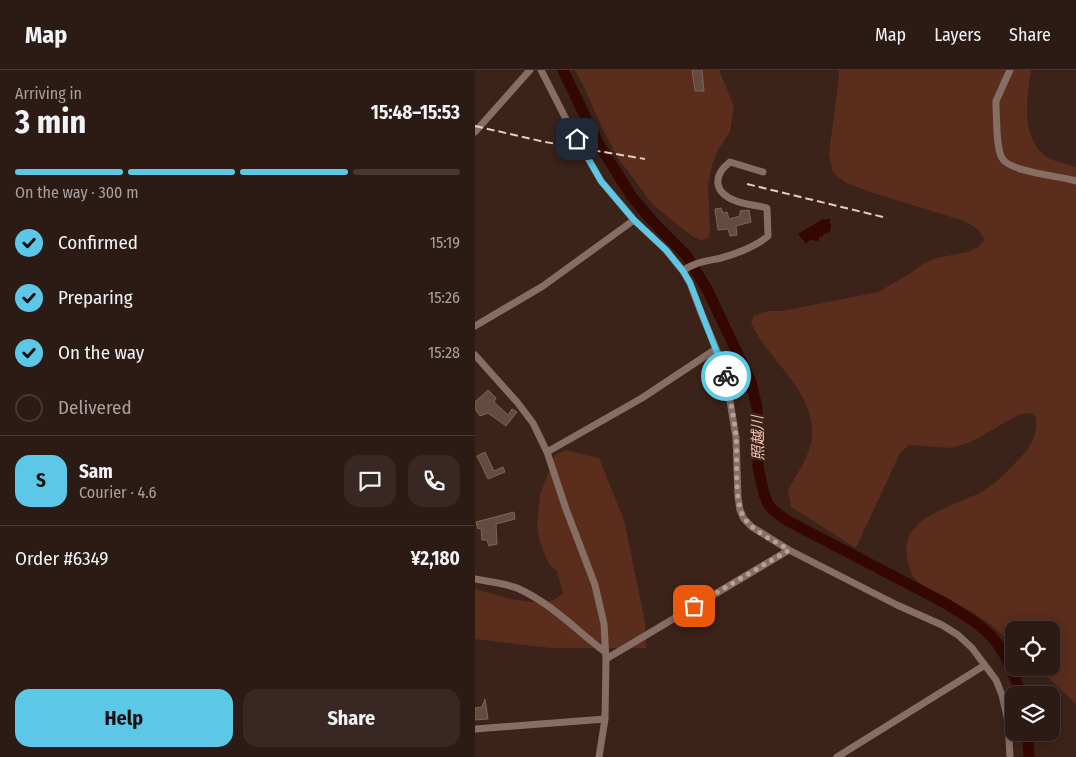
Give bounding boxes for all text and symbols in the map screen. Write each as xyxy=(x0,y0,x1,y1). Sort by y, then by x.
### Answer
text: Map xyxy=(25,21,67,49)
text: Map xyxy=(875,24,906,46)
text: Layers xyxy=(934,24,981,46)
text: Share xyxy=(1009,24,1051,46)
text: Arriving in xyxy=(15,84,82,103)
text: 15:48–15:53 xyxy=(371,101,460,124)
text: 3 min xyxy=(15,103,86,141)
pin xyxy=(556,118,598,160)
icon: home xyxy=(563,125,591,153)
text: On the way · 300 m xyxy=(15,183,138,202)
icon: check xyxy=(15,229,43,257)
text: Confirmed xyxy=(58,231,138,254)
text: 15:19 xyxy=(430,233,460,252)
icon: check xyxy=(15,284,43,312)
text: Preparing xyxy=(58,286,133,309)
text: 15:26 xyxy=(428,288,460,307)
icon: check xyxy=(15,339,43,367)
text: On the way xyxy=(58,341,144,364)
text: 15:28 xyxy=(428,343,460,362)
courier xyxy=(701,351,751,401)
icon: bike xyxy=(712,362,740,390)
text: Delivered xyxy=(58,396,132,419)
water label: 照越川 xyxy=(749,413,767,461)
button: chat xyxy=(344,455,396,507)
button: phone xyxy=(408,455,460,507)
text: Sam xyxy=(79,460,113,483)
text: S xyxy=(36,469,46,492)
text: Courier · 4.6 xyxy=(79,483,157,502)
text: Order #6349 xyxy=(15,547,109,570)
text: ¥2,180 xyxy=(411,547,460,570)
pin xyxy=(673,585,715,627)
icon: bag xyxy=(680,592,708,620)
map controls xyxy=(1005,621,1060,741)
button: locate xyxy=(1005,621,1060,676)
button: layers xyxy=(1005,686,1060,741)
button: Help xyxy=(15,689,233,747)
button: Share xyxy=(243,689,460,747)

